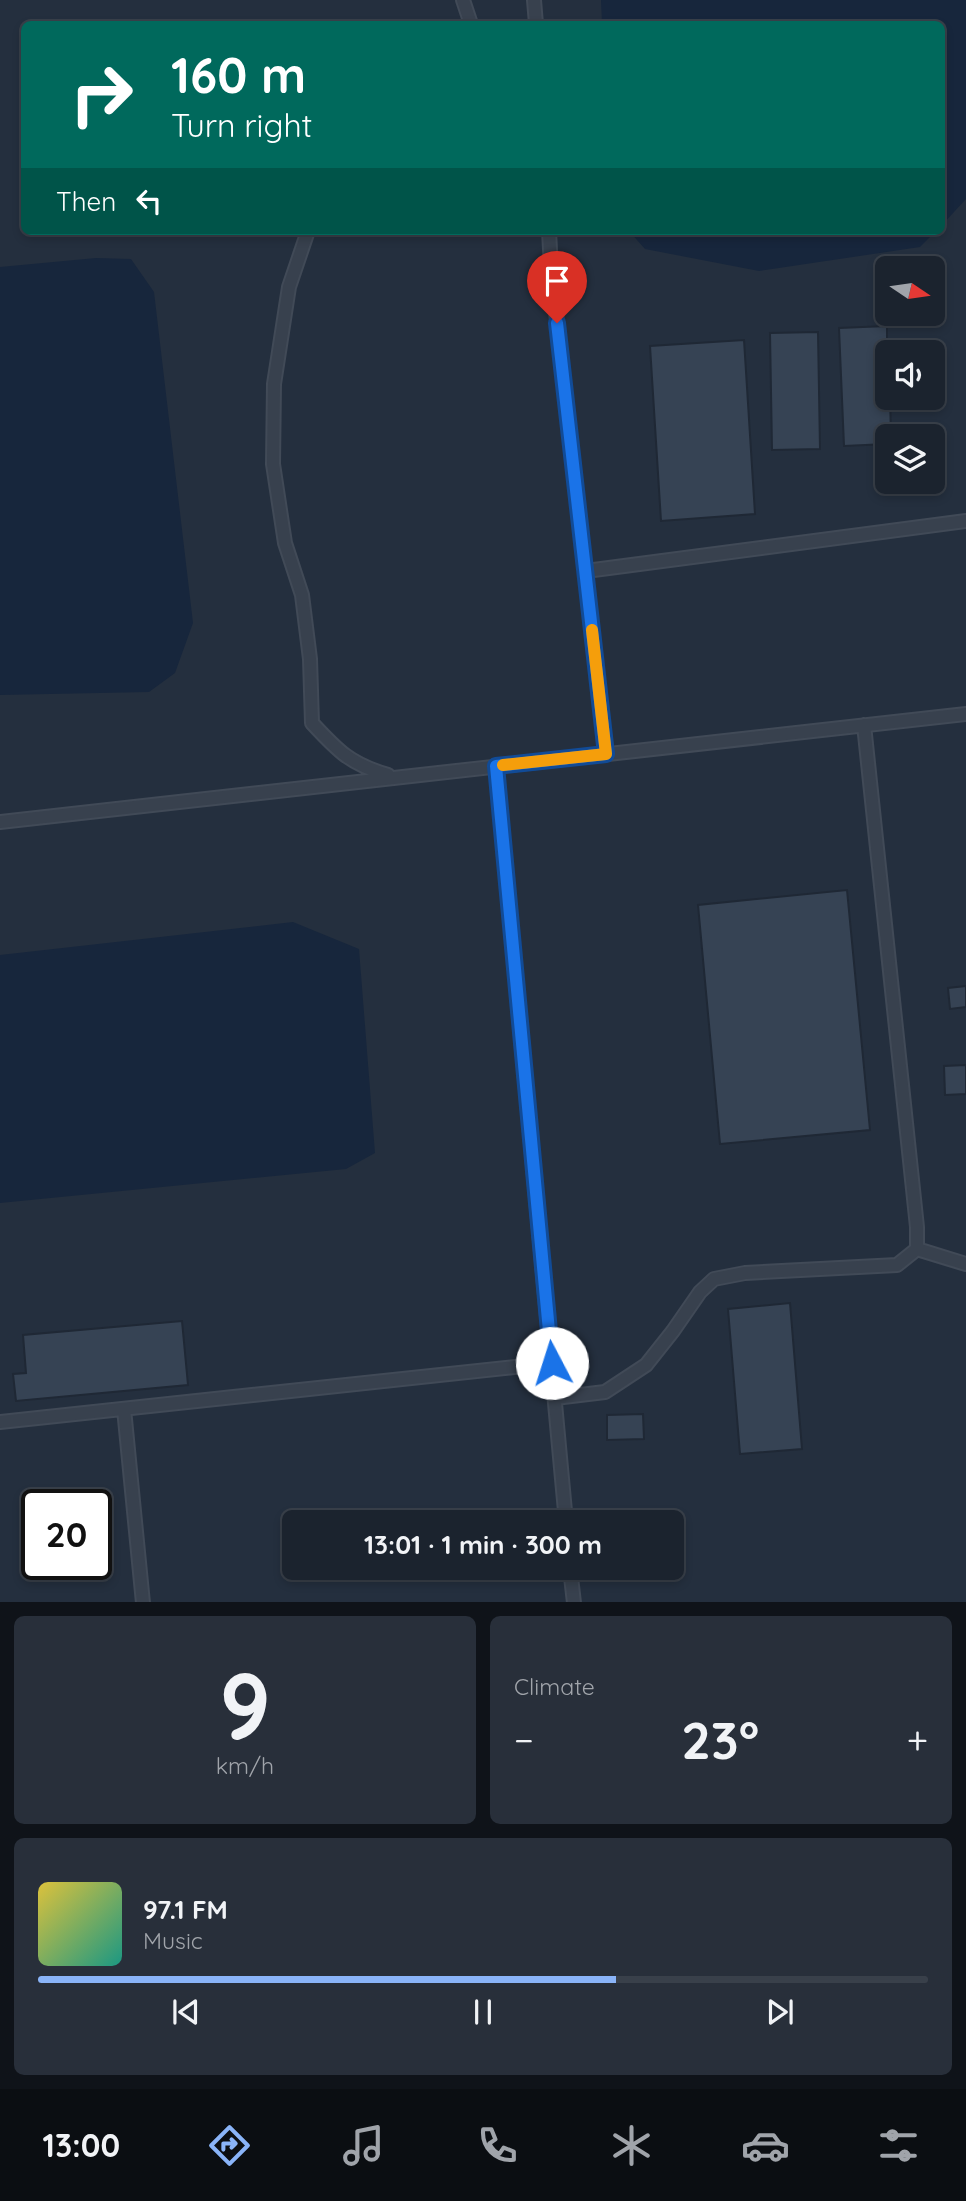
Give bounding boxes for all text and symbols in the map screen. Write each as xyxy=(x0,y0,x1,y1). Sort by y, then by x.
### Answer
text: 160 m xyxy=(171,44,306,105)
icon: right xyxy=(56,49,147,140)
text: Turn right xyxy=(171,105,312,145)
icon: left xyxy=(130,182,168,220)
text: Then xyxy=(56,185,116,218)
pin xyxy=(527,251,587,323)
north arrow xyxy=(875,256,945,326)
map controls xyxy=(875,256,945,494)
icon: arrive xyxy=(538,262,576,300)
button: sound xyxy=(875,340,945,410)
button: layers xyxy=(875,424,945,494)
position arrow xyxy=(515,1326,589,1400)
speed limit sign: 20 xyxy=(21,1489,112,1580)
text: 13:01 · 1 min · 300 m xyxy=(364,1528,602,1561)
text: 9 xyxy=(219,1648,271,1762)
text: Climate xyxy=(514,1672,595,1701)
text: 23° xyxy=(681,1707,759,1772)
text: − xyxy=(514,1716,534,1764)
text: + xyxy=(907,1716,928,1764)
text: km/h xyxy=(216,1751,274,1780)
text: 97.1 FM xyxy=(143,1893,228,1926)
text: Music xyxy=(143,1926,203,1955)
icon: previous xyxy=(167,1993,205,2031)
icon: pause xyxy=(464,1993,502,2031)
icon: next xyxy=(761,1993,799,2031)
icon: directions xyxy=(205,2121,254,2170)
icon: music xyxy=(339,2121,388,2170)
icon: phone xyxy=(473,2121,522,2170)
icon: climate xyxy=(607,2121,656,2170)
icon: car xyxy=(741,2121,790,2170)
icon: filters xyxy=(874,2121,923,2170)
text: 13:00 xyxy=(42,2125,120,2165)

